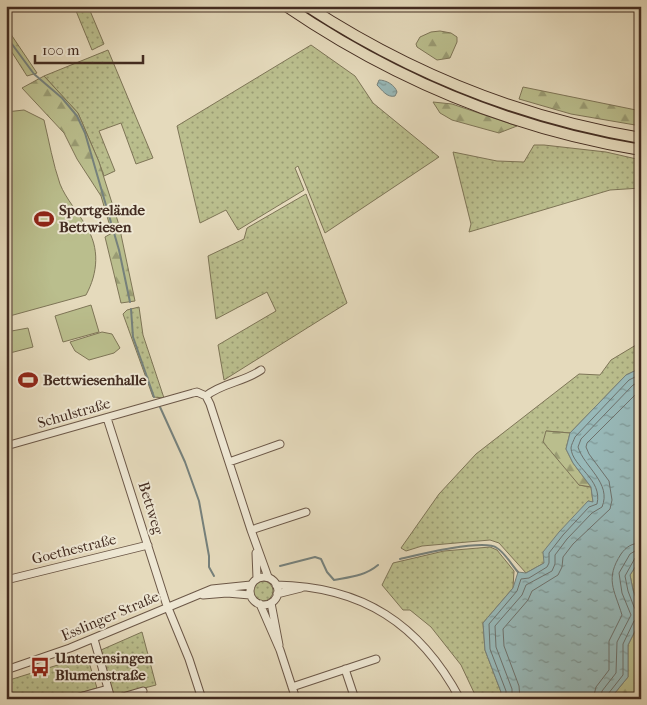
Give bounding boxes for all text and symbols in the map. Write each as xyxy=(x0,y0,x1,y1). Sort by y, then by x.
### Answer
scale bar xyxy=(35,32,142,64)
text: 100 m xyxy=(42,41,80,59)
place label: Sportgelände Bettwiesen xyxy=(59,201,145,236)
sports icon: Sportgelände Bettwiesen xyxy=(33,208,55,230)
sports icon: Bettwiesenhalle xyxy=(17,369,39,391)
place label: Bettwiesenhalle xyxy=(43,371,147,389)
street label: Schulstraße xyxy=(35,394,113,432)
street label: Bettweg xyxy=(134,479,168,537)
street label: Goethestraße xyxy=(30,530,119,568)
street label: Esslinger Straße xyxy=(58,587,162,645)
place label: Unterensingen Blumenstraße xyxy=(54,649,154,684)
bus stop icon: Unterensingen Blumenstraße xyxy=(29,656,51,678)

